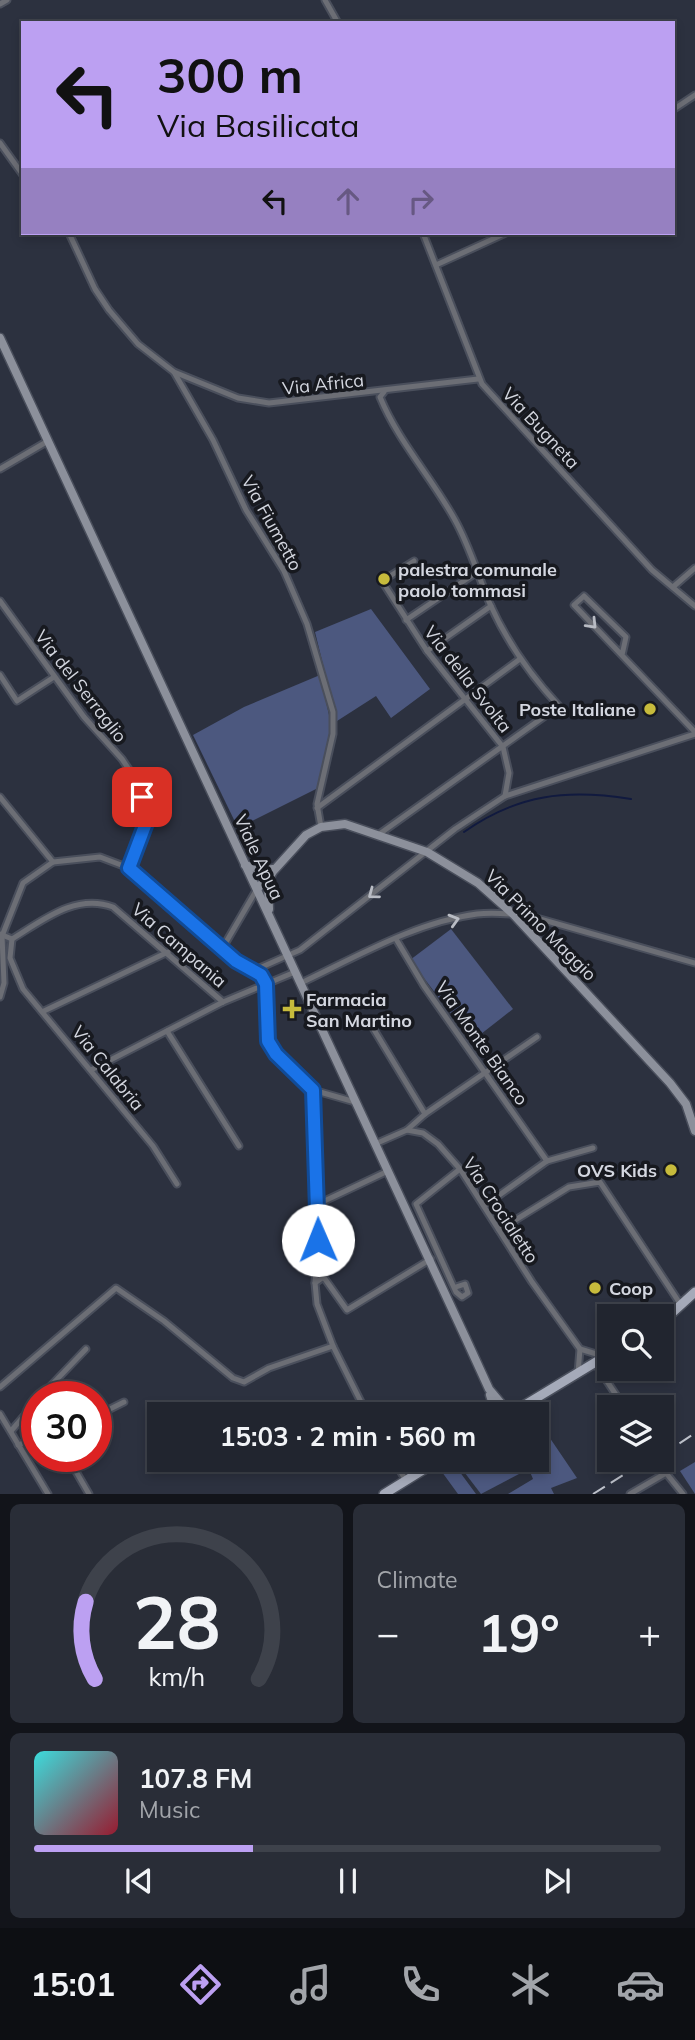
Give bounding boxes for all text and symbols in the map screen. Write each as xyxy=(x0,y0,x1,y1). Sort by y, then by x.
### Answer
text: 300 m xyxy=(157,44,303,105)
icon: left xyxy=(42,49,133,140)
text: Via Basilicata xyxy=(157,105,360,145)
icon: left xyxy=(256,182,294,220)
icon: ahead xyxy=(329,182,367,220)
icon: right xyxy=(402,182,440,220)
street label: Via Africa xyxy=(281,368,365,400)
street label: Via Bugneta xyxy=(497,382,585,474)
street label: Via Fiumetto xyxy=(236,471,308,575)
place label: palestra comunale paolo tommasi xyxy=(398,558,557,602)
marker: palestra comunale paolo tommasi xyxy=(376,571,392,587)
one-way arrow xyxy=(584,616,597,629)
street label: Via della Svolta xyxy=(419,621,517,737)
street label: Via del Serraglio xyxy=(30,625,132,747)
place label: Poste Italiane xyxy=(519,698,636,721)
marker: Poste Italiane xyxy=(642,701,658,717)
pin xyxy=(112,767,172,827)
icon: arrive xyxy=(123,778,161,816)
street label: Viale Apua xyxy=(229,811,289,903)
street label: Via Primo Maggio xyxy=(481,865,601,985)
one-way arrow xyxy=(369,886,381,898)
street label: Via Campania xyxy=(127,898,231,992)
one-way arrow xyxy=(447,914,459,928)
street label: Via Monte Bianco xyxy=(431,977,533,1109)
place label: Farmacia San Martino xyxy=(306,988,412,1032)
marker: Farmacia San Martino xyxy=(284,1001,300,1017)
street label: Via Calabria xyxy=(67,1021,149,1115)
street label: Via Crocialetto xyxy=(458,1153,544,1267)
place label: OVS Kids xyxy=(577,1159,657,1182)
marker: OVS Kids xyxy=(663,1162,679,1178)
position arrow xyxy=(281,1203,355,1277)
place label: Coop xyxy=(609,1277,653,1300)
marker: Coop xyxy=(587,1280,603,1296)
map controls xyxy=(597,1304,674,1472)
button: search xyxy=(597,1304,674,1381)
speed limit sign: 30 xyxy=(21,1381,112,1472)
button: layers xyxy=(597,1395,674,1472)
text: 15:03 · 2 min · 560 m xyxy=(220,1420,476,1453)
text: Climate xyxy=(377,1565,458,1594)
text: 28 xyxy=(133,1577,220,1668)
text: 19° xyxy=(478,1600,560,1665)
text: − xyxy=(377,1609,399,1657)
text: + xyxy=(638,1609,661,1657)
text: km/h xyxy=(148,1661,205,1692)
text: 107.8 FM xyxy=(139,1762,252,1795)
text: Music xyxy=(139,1795,200,1824)
icon: previous xyxy=(120,1862,158,1900)
icon: pause xyxy=(329,1862,367,1900)
icon: next xyxy=(538,1862,576,1900)
icon: directions xyxy=(176,1960,225,2009)
icon: music xyxy=(286,1960,335,2009)
icon: phone xyxy=(396,1960,445,2009)
icon: climate xyxy=(506,1960,555,2009)
icon: car xyxy=(616,1960,665,2009)
text: 15:01 xyxy=(30,1964,115,2004)

